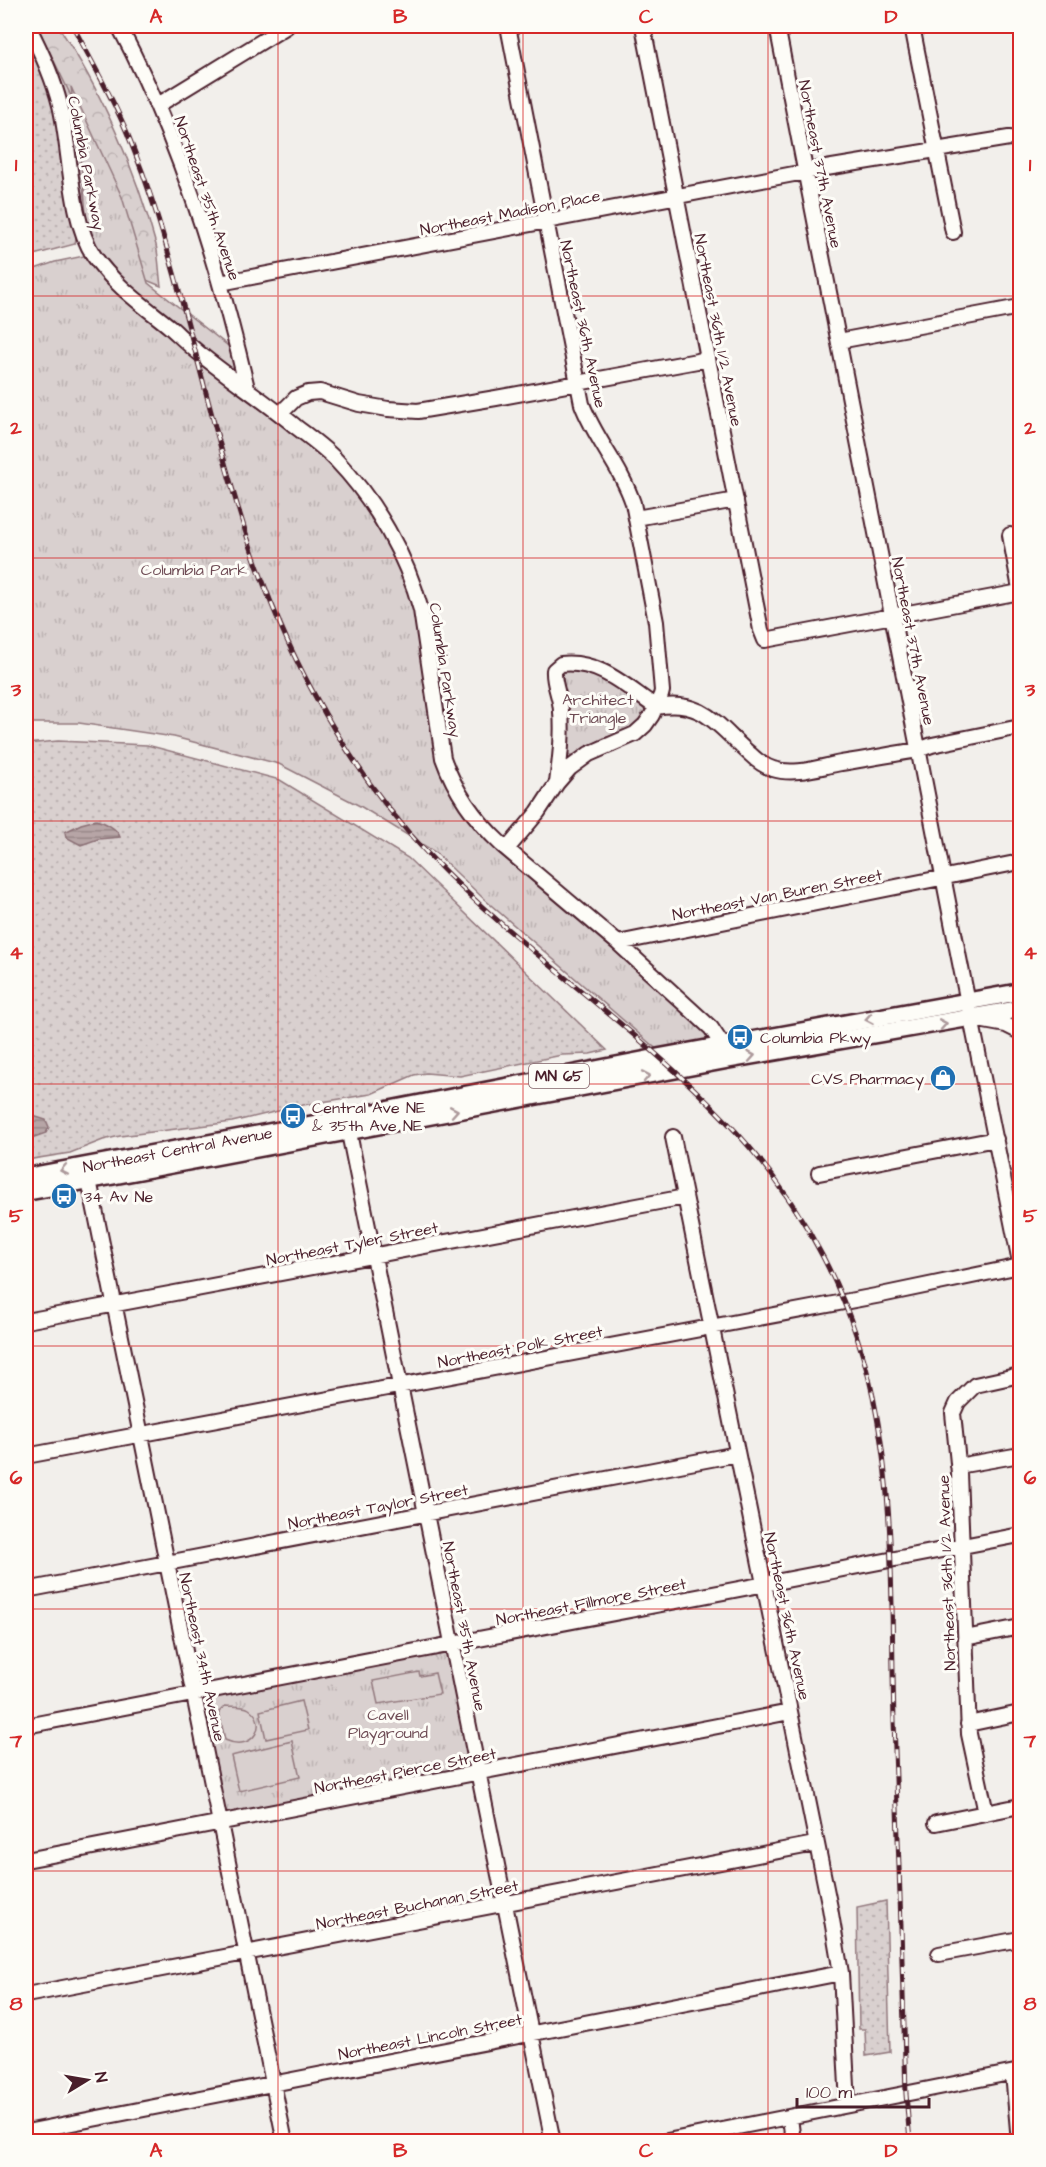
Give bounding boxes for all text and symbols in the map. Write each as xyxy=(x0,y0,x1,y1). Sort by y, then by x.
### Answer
text: A xyxy=(150,3,163,31)
text: B xyxy=(393,3,408,31)
text: C xyxy=(639,3,654,31)
text: D xyxy=(885,3,898,31)
street label: Northeast 37th Avenue xyxy=(793,78,847,250)
street label: Columbia Parkway xyxy=(61,94,110,233)
street label: Northeast 35th Avenue xyxy=(169,113,246,284)
text: 1 xyxy=(15,151,18,179)
text: 1 xyxy=(1029,151,1032,179)
street label: Northeast Madison Place xyxy=(418,185,602,241)
street label: Northeast 36th 1/2 Avenue xyxy=(689,232,748,429)
street label: Northeast 36th Avenue xyxy=(554,238,612,410)
text: 2 xyxy=(9,414,22,442)
text: 2 xyxy=(1023,414,1036,442)
street label: Northeast 37th Avenue xyxy=(886,555,940,727)
park label: Columbia Park xyxy=(141,559,247,581)
street label: Columbia Parkway xyxy=(423,601,467,740)
text: 3 xyxy=(10,676,22,704)
text: 3 xyxy=(1024,676,1036,704)
park label: Architect Triangle xyxy=(562,689,634,730)
street label: Northeast Van Buren Street xyxy=(670,864,884,926)
text: 4 xyxy=(9,939,23,967)
text: 4 xyxy=(1023,939,1037,967)
one-way arrow xyxy=(864,1012,874,1025)
one-way arrow xyxy=(939,1018,948,1030)
bus stop icon: Columbia Pkwy xyxy=(725,1022,755,1052)
place label: Columbia Pkwy xyxy=(760,1027,871,1050)
one-way arrow xyxy=(746,1051,756,1063)
shop icon: CVS Pharmacy xyxy=(928,1063,958,1093)
road number: MN 65 xyxy=(529,1064,589,1088)
place label: CVS Pharmacy xyxy=(811,1068,924,1091)
one-way arrow xyxy=(641,1070,651,1083)
place label: Central Ave NE & 35th Ave NE xyxy=(312,1097,426,1137)
bus stop icon: Central Ave NE & 35th Ave NE xyxy=(278,1101,308,1131)
one-way arrow xyxy=(449,1105,459,1118)
street label: Northeast Central Avenue xyxy=(81,1122,275,1178)
one-way arrow xyxy=(60,1163,70,1176)
bus stop icon: 34 Av Ne xyxy=(49,1181,79,1211)
place label: 34 Av Ne xyxy=(84,1186,153,1208)
text: 5 xyxy=(9,1202,24,1230)
text: 5 xyxy=(1023,1202,1038,1230)
street label: Northeast Tyler Street xyxy=(264,1216,441,1272)
street label: Northeast Polk Street xyxy=(436,1320,605,1374)
text: 6 xyxy=(10,1464,23,1492)
text: 6 xyxy=(1024,1464,1037,1492)
street label: Northeast 36th 1/2 Avenue xyxy=(933,1474,961,1671)
street label: Northeast Taylor Street xyxy=(286,1479,471,1536)
street label: Northeast 36th Avenue xyxy=(758,1530,816,1702)
street label: Northeast 35th Avenue xyxy=(437,1540,491,1713)
street label: Northeast 34th Avenue xyxy=(173,1571,231,1744)
street label: Northeast Fillmore Street xyxy=(494,1573,689,1631)
park label: Cavell Playground xyxy=(348,1704,428,1745)
text: 7 xyxy=(9,1727,23,1755)
text: 7 xyxy=(1023,1727,1037,1755)
street label: Northeast Pierce Street xyxy=(312,1742,498,1799)
street label: Northeast Buchanan Street xyxy=(314,1874,521,1935)
text: 8 xyxy=(10,1990,23,2018)
text: 8 xyxy=(1024,1990,1037,2018)
street label: Northeast Lincoln Street xyxy=(336,2008,525,2066)
north arrow xyxy=(57,2050,117,2110)
text: N xyxy=(89,2070,112,2084)
scale bar xyxy=(797,2071,929,2109)
text: 100 m xyxy=(806,2080,852,2105)
text: A xyxy=(150,2137,163,2165)
text: B xyxy=(393,2137,408,2165)
text: C xyxy=(639,2137,654,2165)
text: D xyxy=(885,2137,898,2165)

